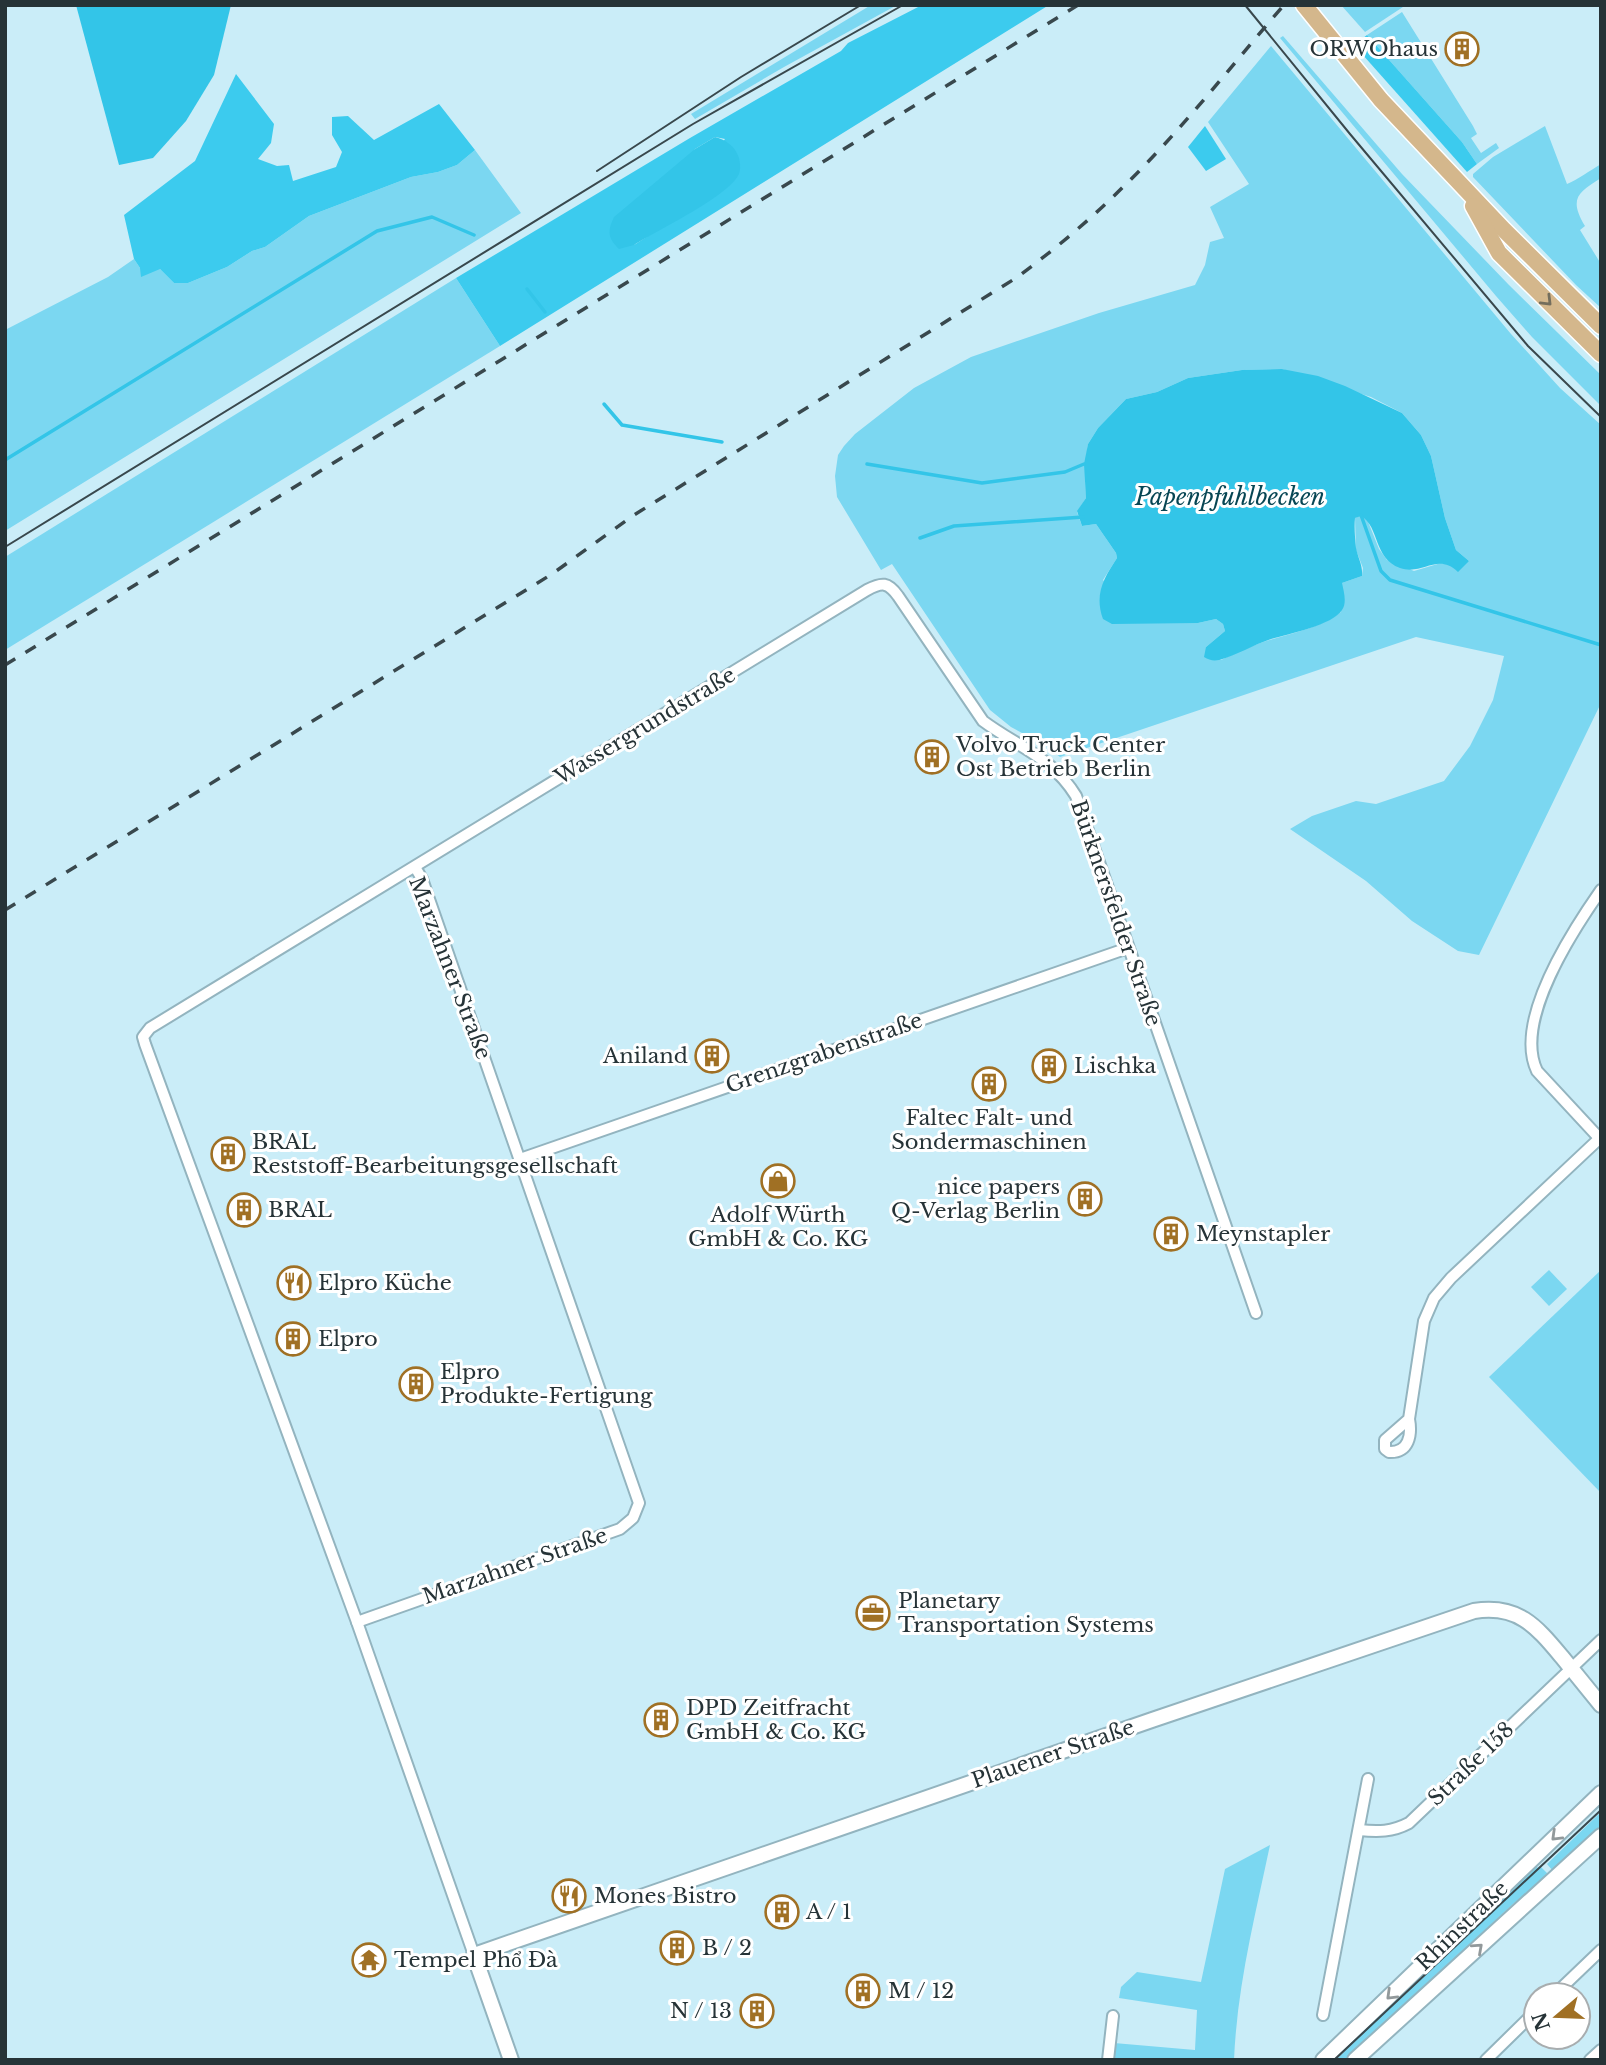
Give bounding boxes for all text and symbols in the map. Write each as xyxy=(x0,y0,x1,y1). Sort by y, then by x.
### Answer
building icon: ORWOhaus xyxy=(1443,30,1481,68)
place label: ORWOhaus xyxy=(1309,36,1438,62)
one-way arrow xyxy=(1539,293,1551,305)
water label: Papenpfuhlbecken xyxy=(1134,483,1325,511)
street label: Wassergrundstraße xyxy=(549,662,740,791)
place label: Volvo Truck Center Ost Betrieb Berlin xyxy=(955,732,1165,782)
building icon: Volvo Truck Center Ost Betrieb Berlin xyxy=(913,738,951,776)
street label: Bürknersfelder Straße xyxy=(1065,797,1167,1029)
street label: Marzahner Straße xyxy=(403,873,497,1063)
street label: Grenzgrabenstraße xyxy=(722,1007,926,1099)
building icon: Aniland xyxy=(693,1037,731,1075)
place label: Aniland xyxy=(602,1043,688,1069)
building icon: Lischka xyxy=(1030,1047,1068,1085)
place label: Lischka xyxy=(1074,1053,1157,1079)
building icon: Faltec Falt- und Sondermaschinen xyxy=(970,1065,1008,1103)
place label: Faltec Falt- und Sondermaschinen xyxy=(891,1105,1087,1155)
place label: BRAL Reststoff-Bearbeitungsgesellschaft xyxy=(252,1129,618,1179)
building icon: BRAL Reststoff-Bearbeitungsgesellschaft xyxy=(209,1135,247,1173)
shop icon: Adolf Würth GmbH & Co. KG xyxy=(759,1162,797,1200)
place label: nice papers Q-Verlag Berlin xyxy=(891,1174,1060,1224)
building icon: nice papers Q-Verlag Berlin xyxy=(1066,1180,1104,1218)
building icon: BRAL xyxy=(225,1191,263,1229)
place label: BRAL xyxy=(268,1197,332,1223)
place label: Adolf Würth GmbH & Co. KG xyxy=(688,1202,868,1252)
building icon: Meynstapler xyxy=(1152,1215,1190,1253)
place label: Meynstapler xyxy=(1196,1221,1330,1247)
restaurant icon: Elpro Küche xyxy=(275,1264,313,1302)
place label: Elpro Küche xyxy=(318,1270,452,1296)
building icon: Elpro xyxy=(274,1320,312,1358)
place label: Elpro xyxy=(318,1326,378,1352)
place label: Elpro Produkte-Fertigung xyxy=(440,1359,653,1409)
building icon: Elpro Produkte-Fertigung xyxy=(397,1365,435,1403)
street label: Marzahner Straße xyxy=(419,1522,611,1610)
place label: Planetary Transportation Systems xyxy=(898,1588,1154,1638)
office icon: Planetary Transportation Systems xyxy=(854,1594,892,1632)
place label: DPD Zeitfracht GmbH & Co. KG xyxy=(686,1695,866,1745)
building icon: DPD Zeitfracht GmbH & Co. KG xyxy=(642,1701,680,1739)
street label: Plauener Straße xyxy=(968,1714,1138,1794)
street label: Straße 158 xyxy=(1423,1717,1519,1811)
one-way arrow xyxy=(1551,1828,1564,1841)
street label: Rhinstraße xyxy=(1410,1876,1514,1976)
restaurant icon: Mones Bistro xyxy=(550,1877,588,1915)
place label: Mones Bistro xyxy=(594,1883,736,1909)
building icon: A / 1 xyxy=(763,1893,801,1931)
place label: A / 1 xyxy=(805,1899,852,1925)
building icon: B / 2 xyxy=(658,1929,696,1967)
place label: B / 2 xyxy=(702,1935,752,1961)
temple icon: Tempel Phổ Đà xyxy=(350,1941,388,1979)
one-way arrow xyxy=(1470,1943,1483,1956)
place label: Tempel Phổ Đà xyxy=(394,1947,558,1973)
building icon: M / 12 xyxy=(844,1972,882,2010)
place label: M / 12 xyxy=(888,1978,954,2004)
north arrow xyxy=(1522,1981,1592,2051)
one-way arrow xyxy=(1386,1987,1399,2000)
building icon: N / 13 xyxy=(738,1992,776,2030)
place label: N / 13 xyxy=(670,1998,732,2024)
text: N xyxy=(1528,2009,1555,2034)

